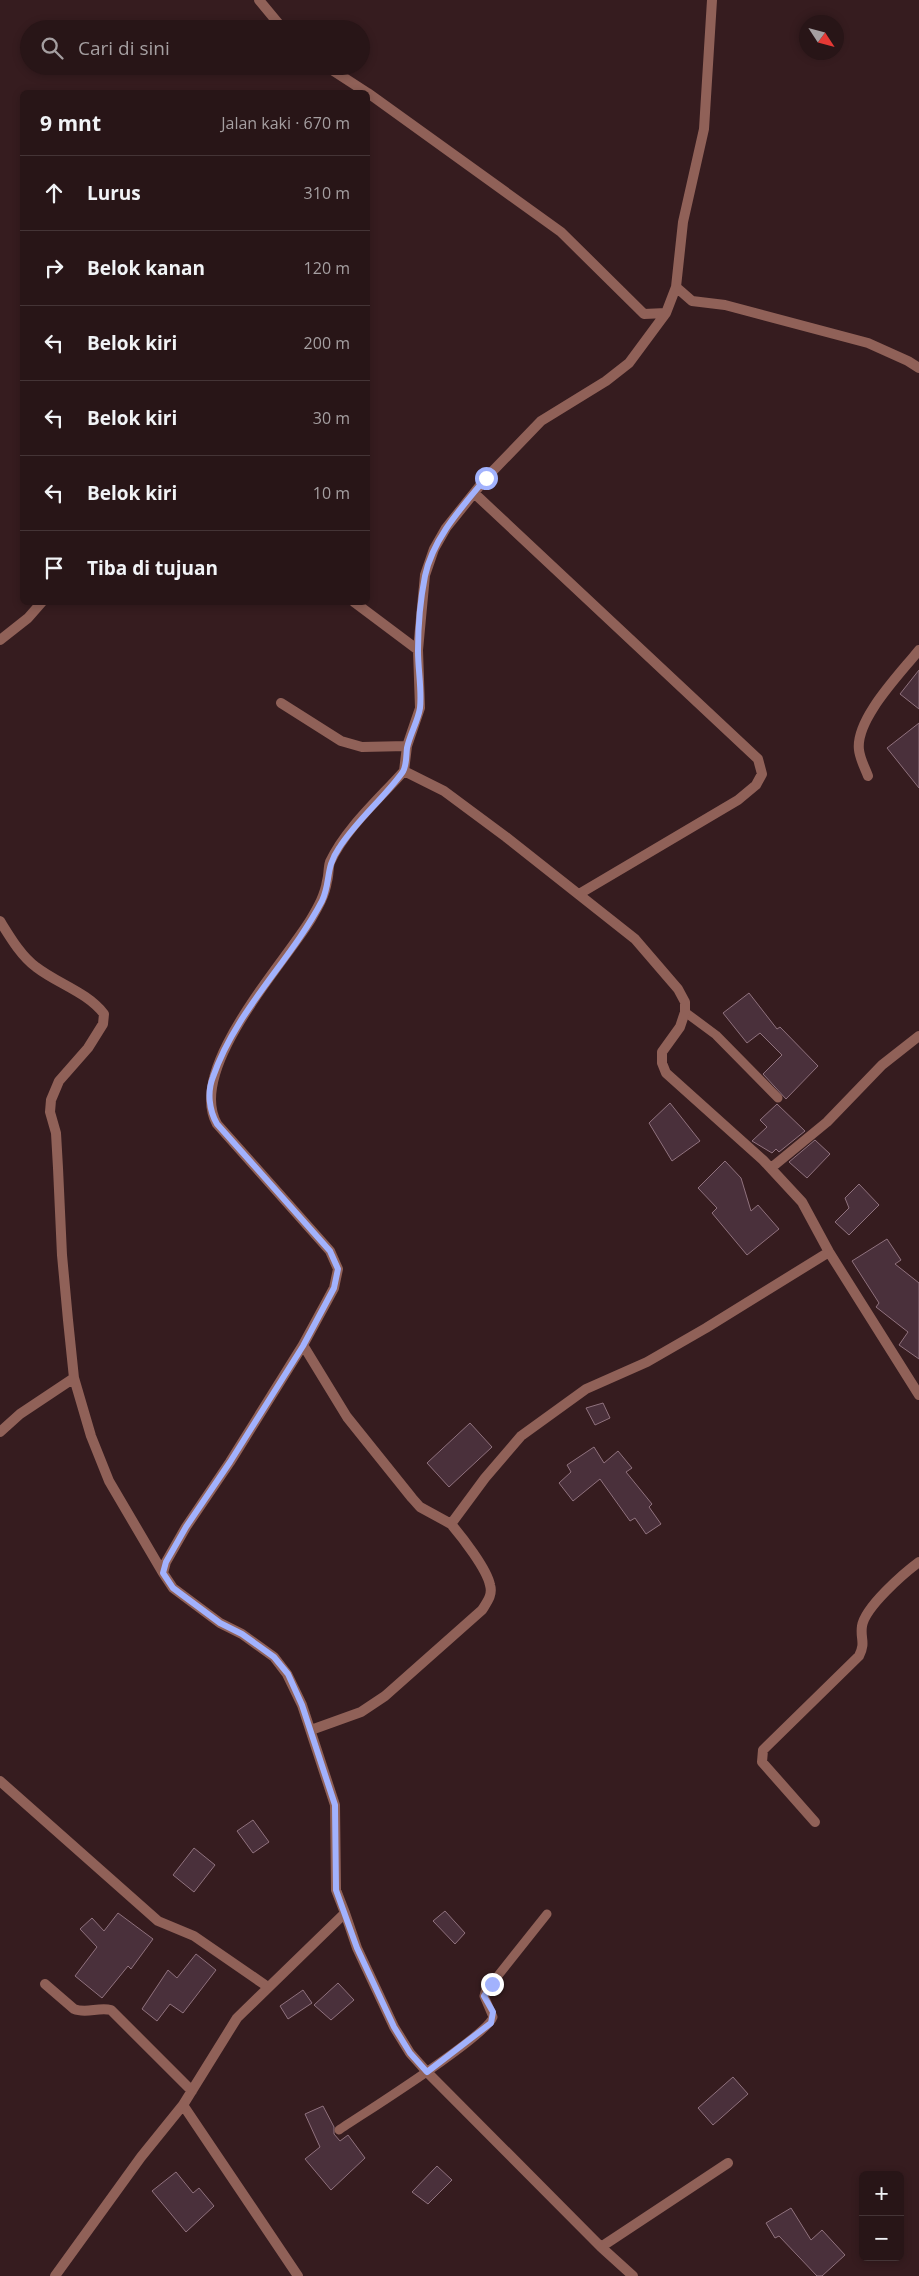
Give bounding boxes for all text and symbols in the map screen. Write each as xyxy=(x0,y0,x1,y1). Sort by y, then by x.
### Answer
north arrow xyxy=(799,15,844,60)
search box xyxy=(20,20,370,75)
icon: search xyxy=(38,34,66,62)
text: Cari di sini xyxy=(78,35,170,61)
text: 9 mnt xyxy=(40,109,101,137)
text: Jalan kaki · 670 m xyxy=(221,112,350,134)
icon: ahead xyxy=(40,179,68,207)
text: Lurus xyxy=(87,180,141,206)
text: 310 m xyxy=(304,182,350,204)
icon: right xyxy=(40,254,68,282)
text: Belok kanan xyxy=(87,255,205,281)
text: 120 m xyxy=(304,257,350,279)
icon: left xyxy=(40,329,68,357)
text: Belok kiri xyxy=(87,330,177,356)
text: 200 m xyxy=(304,332,350,354)
icon: left xyxy=(40,404,68,432)
text: Belok kiri xyxy=(87,405,177,431)
text: 30 m xyxy=(313,407,350,429)
route start xyxy=(475,467,498,490)
icon: left xyxy=(40,479,68,507)
text: Belok kiri xyxy=(87,480,177,506)
text: 10 m xyxy=(313,482,350,504)
icon: arrive xyxy=(40,554,68,582)
text: Tiba di tujuan xyxy=(87,555,218,581)
route end xyxy=(481,1973,504,1996)
map controls xyxy=(859,2171,904,2261)
button: + xyxy=(859,2171,904,2216)
button: − xyxy=(859,2216,904,2261)

